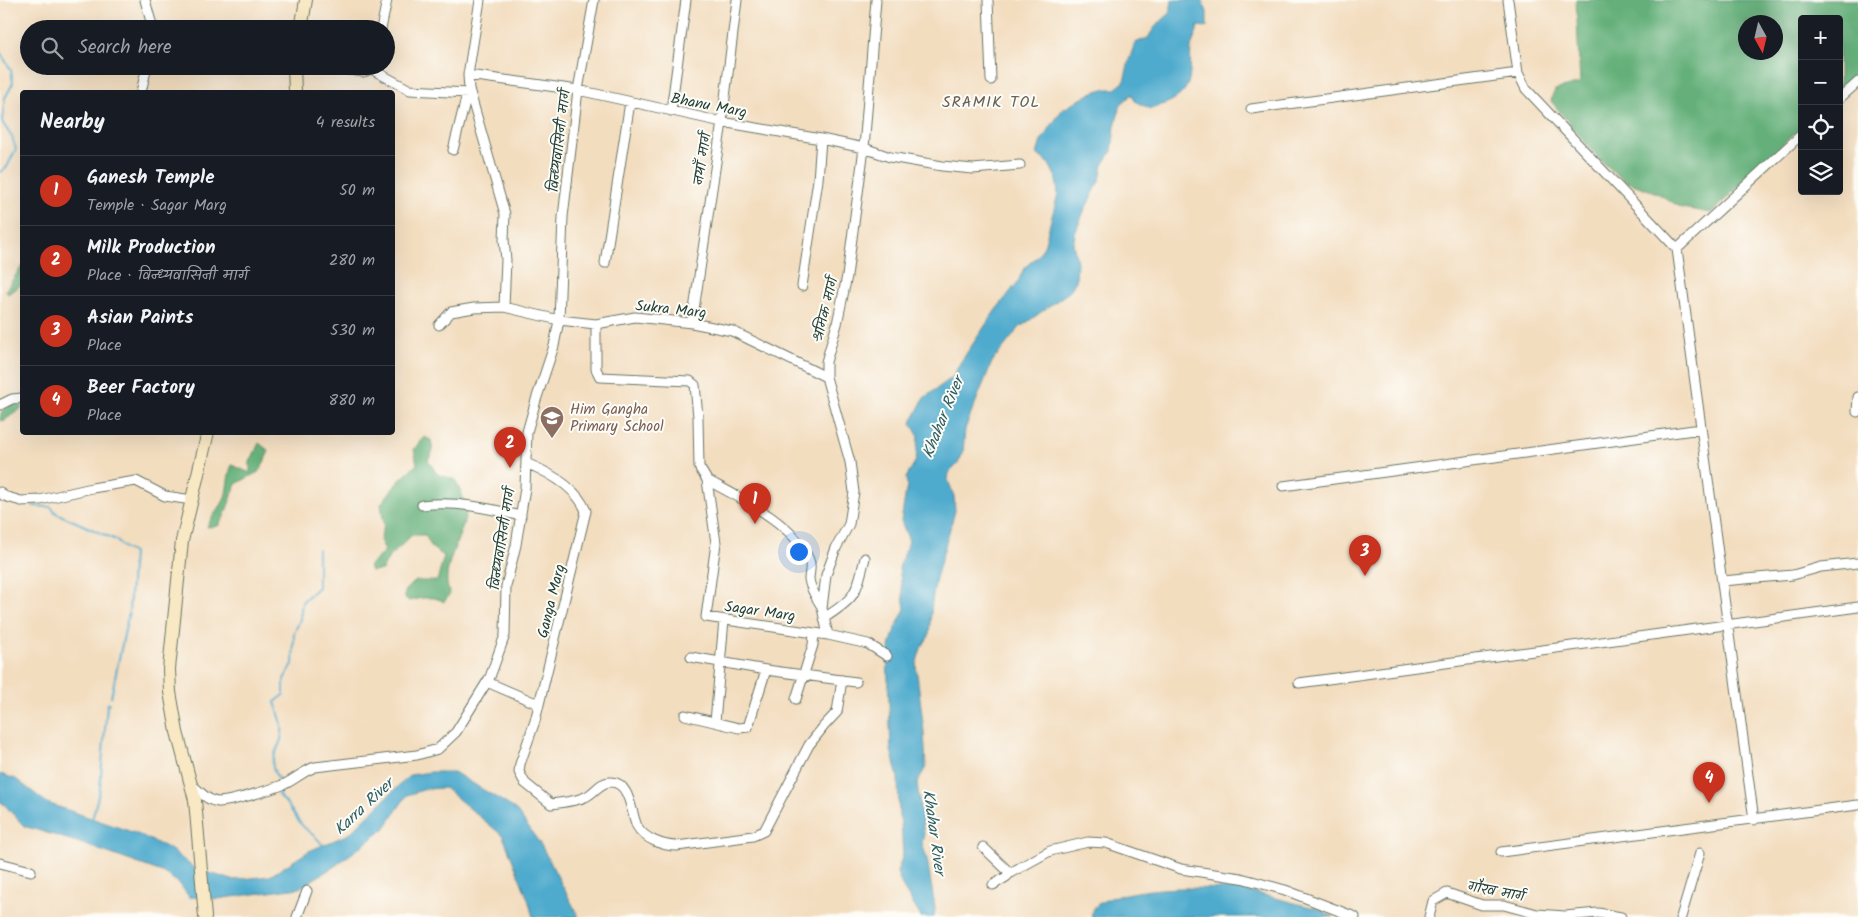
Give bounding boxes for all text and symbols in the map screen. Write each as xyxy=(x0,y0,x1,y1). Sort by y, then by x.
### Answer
north arrow xyxy=(1738,15,1783,60)
map controls xyxy=(1798,15,1843,195)
button: + xyxy=(1798,15,1843,60)
search box xyxy=(20,20,395,75)
text: Search here xyxy=(78,33,172,63)
icon: search xyxy=(38,34,66,62)
button: − xyxy=(1798,60,1843,105)
street label: विन्ध्यवासिनी मार्ग xyxy=(542,85,579,194)
street label: Bhanu Marg xyxy=(669,87,749,125)
district label: SRAMIK TOL xyxy=(942,90,1040,115)
button: locate xyxy=(1798,105,1843,150)
text: Nearby xyxy=(40,106,105,139)
text: 4 results xyxy=(316,110,375,135)
street label: नयाँ मार्ग xyxy=(687,128,719,187)
button: layers xyxy=(1798,150,1843,195)
text: Ganesh Temple xyxy=(87,163,214,193)
text: 1 xyxy=(54,178,58,203)
text: 50 m xyxy=(339,178,375,203)
text: Temple · Sagar Marg xyxy=(87,193,227,218)
text: Milk Production xyxy=(87,233,215,263)
text: 2 xyxy=(51,248,61,273)
text: 280 m xyxy=(329,248,375,273)
text: Place · विन्ध्यवासिनी मार्ग xyxy=(87,263,248,288)
street label: श्रमिक मार्ग xyxy=(806,272,847,345)
street label: Sukra Marg xyxy=(634,294,708,326)
text: Asian Paints xyxy=(87,303,193,333)
text: 3 xyxy=(52,318,60,343)
text: 530 m xyxy=(330,318,375,343)
text: Place xyxy=(87,333,121,358)
water label: Khahar River xyxy=(916,370,972,462)
text: Beer Factory xyxy=(87,373,195,403)
text: 4 xyxy=(52,388,60,413)
text: 880 m xyxy=(329,388,375,413)
place label: Him Gangha Primary School xyxy=(570,398,664,439)
text: Place xyxy=(87,403,121,428)
school or university icon: Him Gangha Primary School xyxy=(539,405,565,439)
pin: 2 xyxy=(494,427,526,468)
street label: विन्ध्यवासिनी मार्ग xyxy=(483,483,523,592)
pin: 1 xyxy=(739,483,771,524)
pin: 3 xyxy=(1349,535,1381,576)
your location xyxy=(786,539,812,565)
street label: Ganga Marg xyxy=(531,562,573,641)
street label: Sagar Marg xyxy=(723,595,797,629)
pin: 4 xyxy=(1693,762,1725,803)
water label: Karra River xyxy=(328,770,402,841)
water label: Khahar River xyxy=(915,788,952,880)
street label: गौरव मार्ग xyxy=(1465,875,1530,910)

